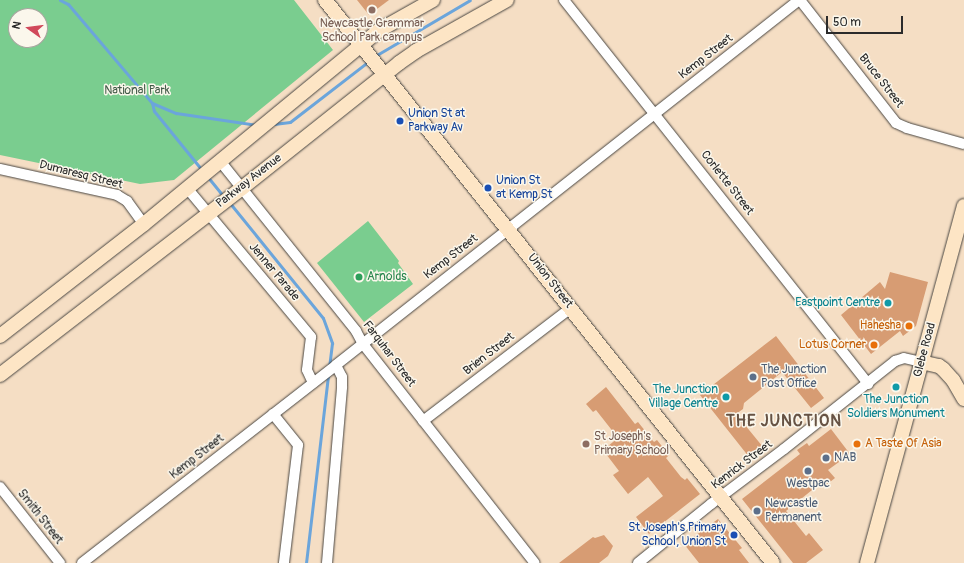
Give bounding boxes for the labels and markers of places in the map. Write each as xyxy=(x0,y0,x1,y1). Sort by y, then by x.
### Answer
marker: Newcastle Grammar School Park campus xyxy=(367,5,377,15)
place label: Newcastle Grammar School Park campus xyxy=(320,17,424,45)
place label: Union St at Parkway Av xyxy=(408,107,465,135)
marker: Union St at Parkway Av xyxy=(395,116,405,126)
place label: Union St at Kemp St xyxy=(496,174,552,202)
marker: Union St at Kemp St xyxy=(483,183,493,193)
place label: Arnolds xyxy=(367,270,407,284)
marker: Arnolds xyxy=(354,272,364,282)
place label: Eastpoint Centre xyxy=(795,296,880,310)
marker: Eastpoint Centre xyxy=(883,298,893,308)
place label: Hahesha xyxy=(860,319,901,333)
marker: Hahesha xyxy=(904,321,914,331)
place label: Lotus Corner xyxy=(799,338,866,352)
marker: Lotus Corner xyxy=(869,340,879,350)
place label: The Junction Post Office xyxy=(761,363,827,391)
marker: The Junction Post Office xyxy=(748,372,758,382)
marker: The Junction Soldiers Monument xyxy=(891,382,901,392)
place label: The Junction Village Centre xyxy=(648,383,718,411)
marker: The Junction Village Centre xyxy=(721,392,731,402)
place label: The Junction Soldiers Monument xyxy=(847,393,945,421)
place label: St Joseph's Primary School xyxy=(594,430,669,458)
place label: A Taste Of Asia xyxy=(865,437,942,451)
marker: St Joseph's Primary School xyxy=(581,439,591,449)
marker: A Taste Of Asia xyxy=(852,439,862,449)
place label: NAB xyxy=(834,451,856,465)
marker: NAB xyxy=(821,453,831,463)
marker: Westpac xyxy=(803,466,813,476)
place label: Westpac xyxy=(786,477,830,491)
place label: Newcastle Permanent xyxy=(765,497,822,525)
marker: Newcastle Permanent xyxy=(752,506,762,516)
place label: St Joseph's Primary School, Union St xyxy=(628,521,726,549)
marker: St Joseph's Primary School, Union St xyxy=(729,530,739,540)

